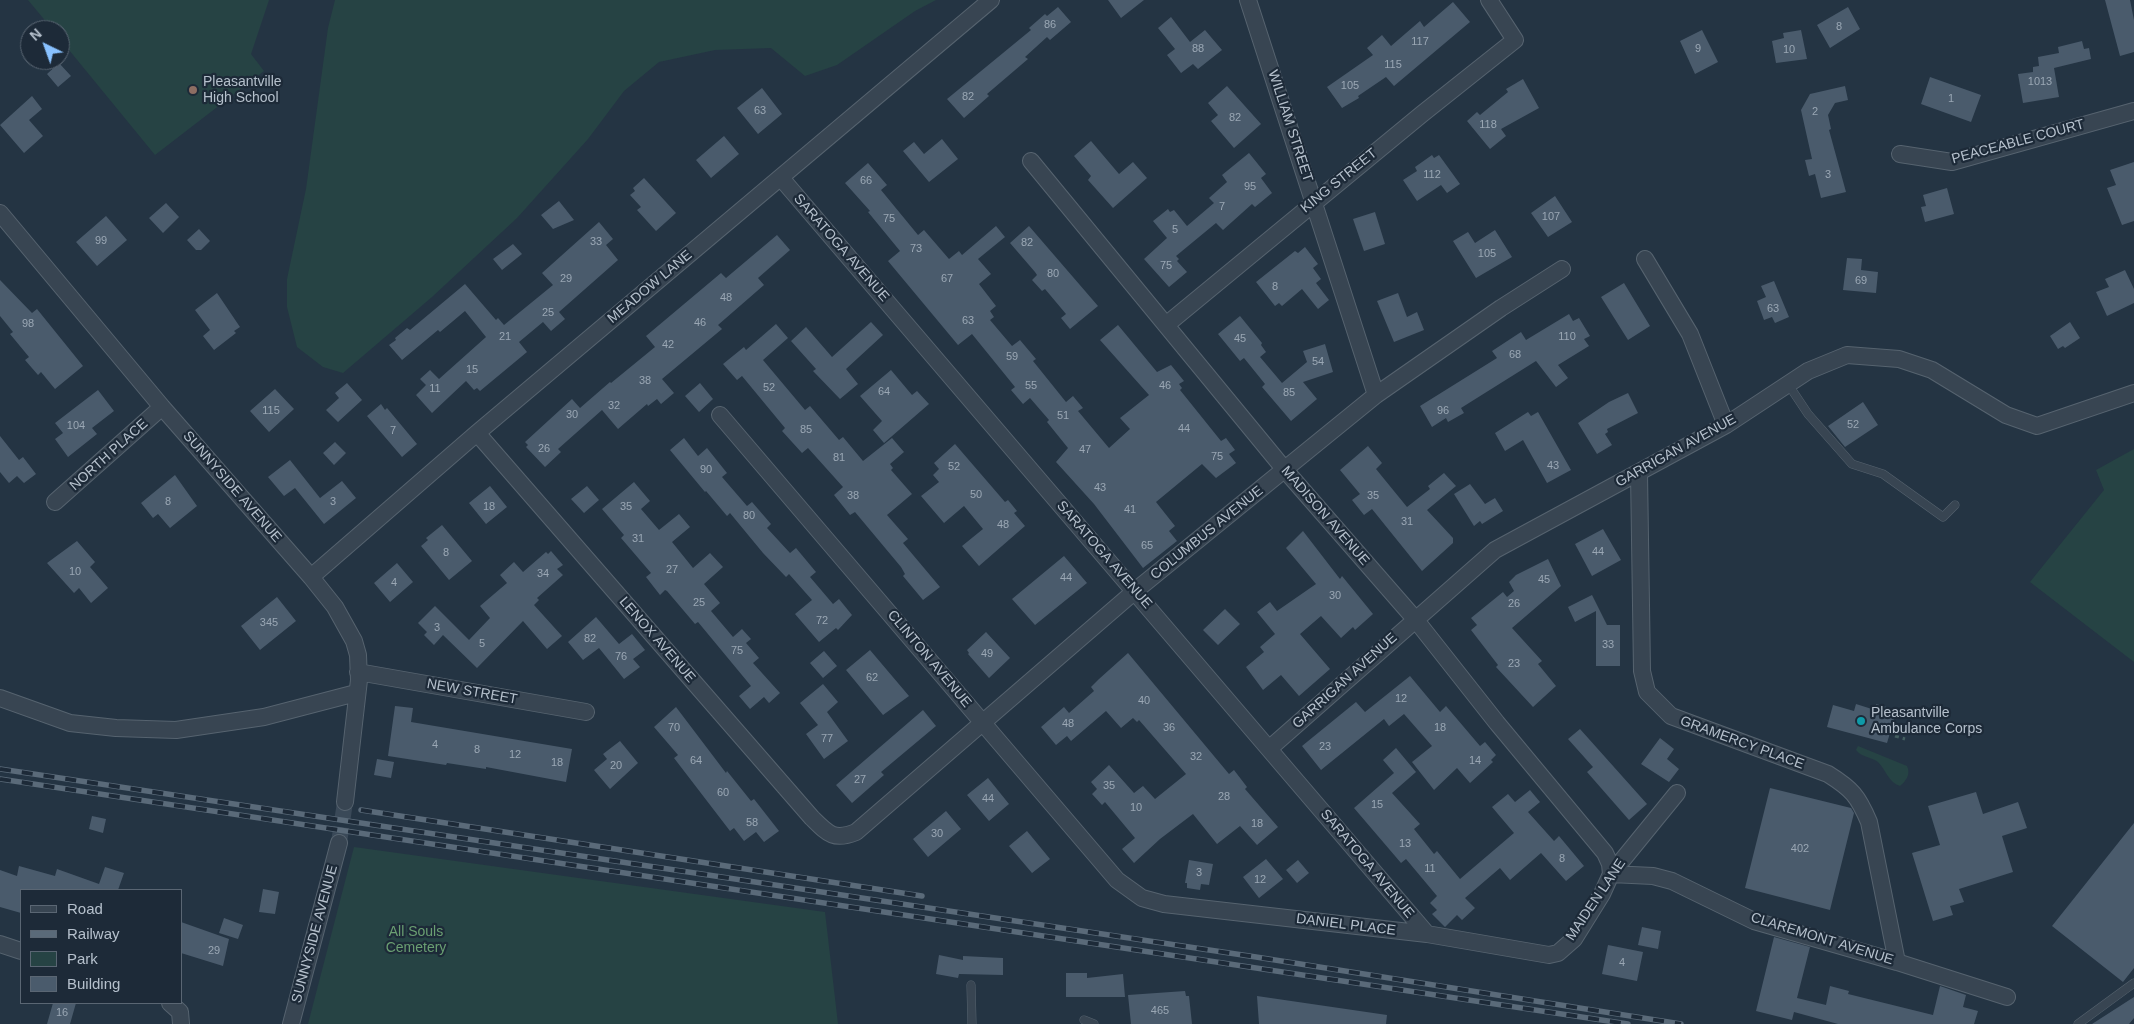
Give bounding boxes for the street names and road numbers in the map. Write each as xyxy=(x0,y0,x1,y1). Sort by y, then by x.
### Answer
street label: WILLIAM STREET xyxy=(1264,68,1316,184)
street label: PEACEABLE COURT xyxy=(1950,116,2086,168)
street label: KING STREET xyxy=(1297,145,1381,217)
street label: SARATOGA AVENUE xyxy=(790,191,892,305)
street label: MEADOW LANE xyxy=(604,247,696,327)
street label: GARRIGAN AVENUE xyxy=(1613,411,1739,491)
street label: NORTH PLACE xyxy=(66,416,152,494)
street label: SUNNYSIDE AVENUE xyxy=(179,428,285,546)
street label: MADISON AVENUE xyxy=(1277,463,1373,569)
street label: COLUMBUS AVENUE xyxy=(1147,482,1267,584)
street label: SARATOGA AVENUE xyxy=(1053,498,1155,612)
street label: LENOX AVENUE xyxy=(615,594,699,686)
street label: CLINTON AVENUE xyxy=(883,607,975,711)
street label: GARRIGAN AVENUE xyxy=(1289,630,1401,732)
street label: NEW STREET xyxy=(425,676,519,708)
street label: GRAMERCY PLACE xyxy=(1678,713,1806,773)
street label: SARATOGA AVENUE xyxy=(1317,806,1417,922)
street label: MAIDEN LANE xyxy=(1562,856,1630,944)
street label: SUNNYSIDE AVENUE xyxy=(288,863,342,1005)
street label: CLAREMONT AVENUE xyxy=(1749,909,1895,969)
street label: DANIEL PLACE xyxy=(1295,911,1397,939)

